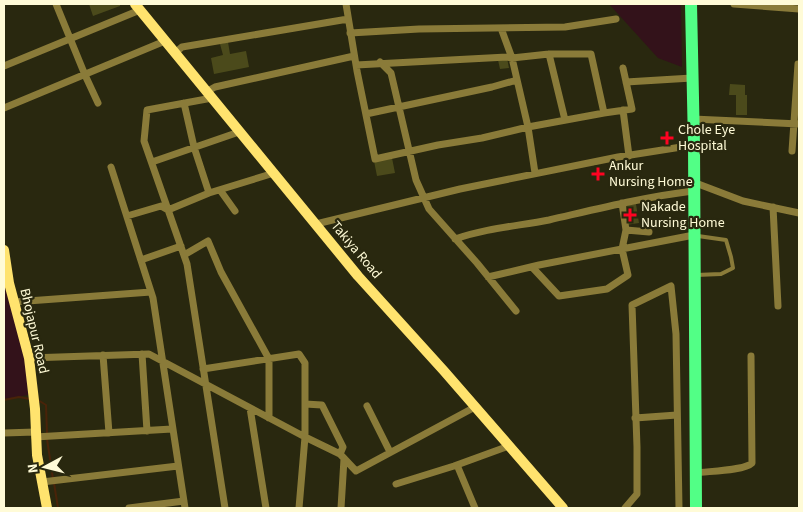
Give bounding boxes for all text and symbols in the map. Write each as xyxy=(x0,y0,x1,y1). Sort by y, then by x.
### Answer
place label: Chole Eye Hospital xyxy=(678,120,735,156)
marker: Chole Eye Hospital xyxy=(660,131,674,145)
place label: Ankur Nursing Home xyxy=(609,156,693,192)
marker: Ankur Nursing Home xyxy=(591,167,605,181)
place label: Nakade Nursing Home xyxy=(641,197,725,233)
marker: Nakade Nursing Home xyxy=(623,208,637,222)
street label: Takiya Road xyxy=(326,217,386,283)
street label: Bhojapur Road xyxy=(14,286,54,376)
north arrow xyxy=(20,442,70,492)
text: N xyxy=(23,463,44,474)

